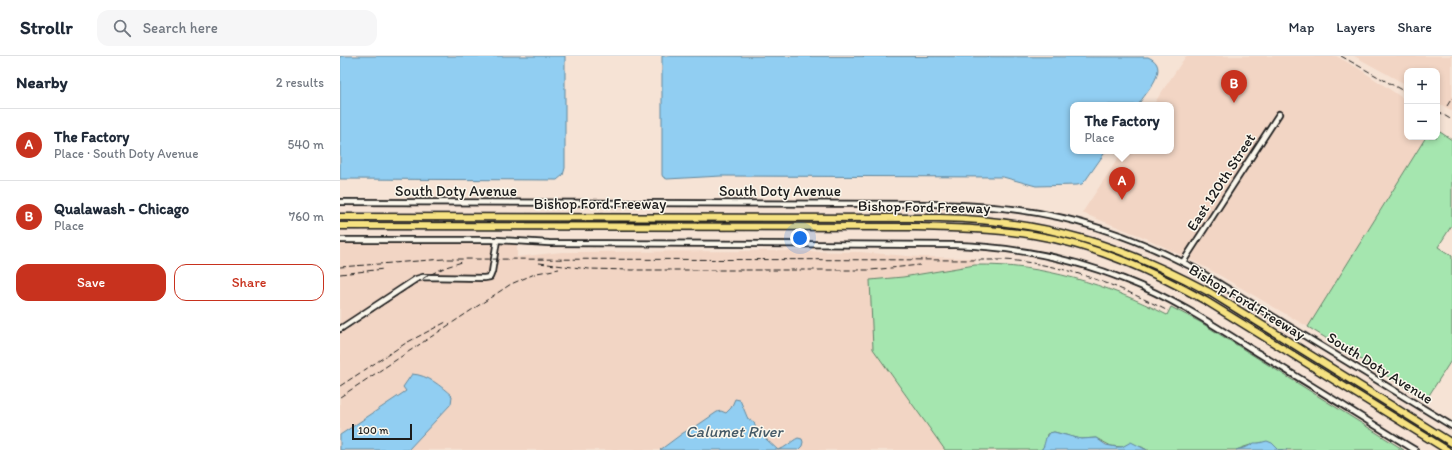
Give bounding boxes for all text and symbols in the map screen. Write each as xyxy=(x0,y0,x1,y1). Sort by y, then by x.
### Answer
search box xyxy=(97,10,377,46)
text: Strollr xyxy=(20,16,73,39)
icon: search xyxy=(111,17,133,39)
text: Search here xyxy=(143,19,218,37)
text: Map xyxy=(1289,19,1314,36)
text: Layers xyxy=(1336,19,1375,36)
text: Share xyxy=(1397,19,1432,36)
map controls xyxy=(1404,68,1440,140)
button: + xyxy=(1404,68,1440,104)
pin: B xyxy=(1221,70,1247,103)
text: Nearby xyxy=(16,72,68,92)
text: 2 results xyxy=(276,75,324,90)
popup xyxy=(1070,102,1174,154)
button: − xyxy=(1404,104,1440,140)
text: The Factory xyxy=(1084,112,1160,130)
text: The Factory xyxy=(54,128,129,146)
street label: East 120th Street xyxy=(1183,129,1259,234)
text: Place xyxy=(1084,130,1114,145)
text: A xyxy=(25,137,33,152)
text: 540 m xyxy=(287,137,324,152)
text: Place · South Doty Avenue xyxy=(54,146,198,161)
pin: A xyxy=(1109,167,1135,200)
street label: South Doty Avenue xyxy=(395,182,517,200)
street label: South Doty Avenue xyxy=(719,182,841,200)
street label: Bishop Ford Freeway xyxy=(534,195,666,213)
street label: Bishop Ford Freeway xyxy=(858,197,990,217)
text: Qualawash - Chicago xyxy=(54,200,189,218)
text: B xyxy=(25,209,33,224)
text: 760 m xyxy=(289,209,324,224)
text: Place xyxy=(54,218,84,233)
your location xyxy=(790,228,810,248)
street label: Bishop Ford Freeway xyxy=(1186,260,1308,344)
button: Save xyxy=(16,264,166,301)
button: Share xyxy=(174,264,324,301)
street label: South Doty Avenue xyxy=(1324,328,1436,408)
scale bar xyxy=(352,422,412,441)
water label: Calumet River xyxy=(686,422,784,441)
text: 100 m xyxy=(358,424,388,437)

